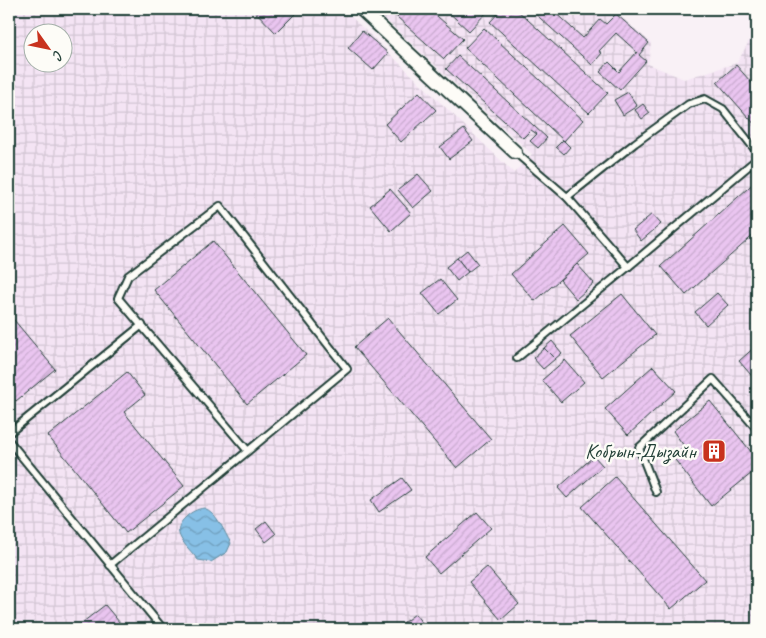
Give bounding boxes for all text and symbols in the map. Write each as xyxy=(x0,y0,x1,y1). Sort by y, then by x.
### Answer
north arrow xyxy=(22,22,72,72)
text: С xyxy=(48,47,67,64)
building icon: Кобрын-Дызайн xyxy=(701,438,727,464)
place label: Кобрын-Дызайн xyxy=(585,439,698,465)

